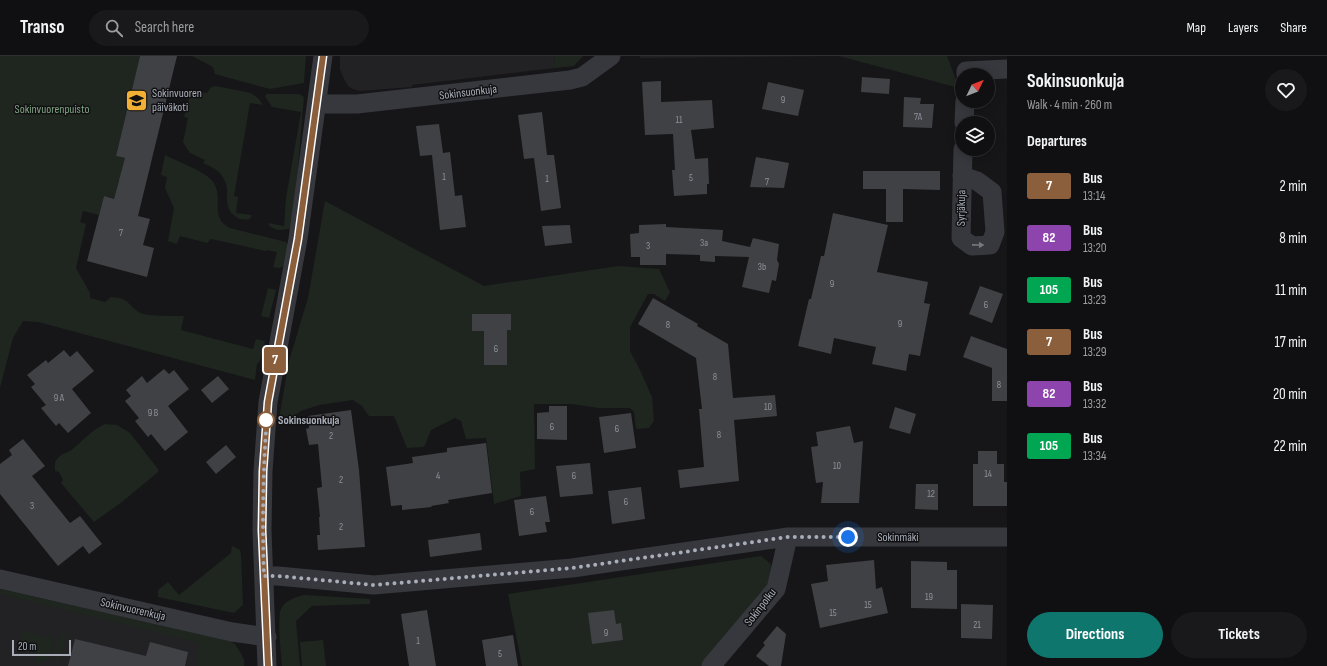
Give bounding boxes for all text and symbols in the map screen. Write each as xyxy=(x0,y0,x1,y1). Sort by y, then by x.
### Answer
search box xyxy=(89,10,369,46)
text: Transo xyxy=(20,16,65,39)
icon: search xyxy=(103,17,125,39)
text: Search here xyxy=(135,18,194,37)
text: Map xyxy=(1186,19,1206,36)
text: Layers xyxy=(1228,19,1258,36)
text: Share xyxy=(1280,19,1307,36)
north arrow xyxy=(955,68,995,108)
map controls xyxy=(955,68,995,156)
button: heart xyxy=(1265,69,1307,111)
text: Sokinsuonkuja xyxy=(1027,70,1124,93)
street label: Sokinsuonkuja xyxy=(438,81,498,103)
place label: Sokinvuoren päiväkoti xyxy=(152,86,202,115)
school or university icon: Sokinvuoren päiväkoti xyxy=(123,87,149,113)
house number: 9 xyxy=(781,94,785,106)
text: Walk · 4 min · 260 m xyxy=(1027,97,1112,113)
park label: Sokinvuorenpuisto xyxy=(15,102,89,117)
house number: 7A xyxy=(914,111,923,123)
house number: 11 xyxy=(676,114,683,126)
button: layers xyxy=(955,116,995,156)
text: Departures xyxy=(1027,132,1087,151)
text: Bus xyxy=(1083,169,1102,188)
house number: 1 xyxy=(442,171,446,183)
house number: 5 xyxy=(689,172,693,184)
house number: 1 xyxy=(545,173,549,185)
house number: 7 xyxy=(765,176,769,188)
text: 7 xyxy=(1046,177,1052,194)
text: 2 min xyxy=(1280,177,1307,196)
text: 13:14 xyxy=(1083,188,1105,204)
street label: Syrjäkuja xyxy=(954,189,969,226)
text: Bus xyxy=(1083,221,1102,240)
house number: 7 xyxy=(119,227,123,239)
text: 82 xyxy=(1043,229,1055,246)
text: 8 min xyxy=(1279,229,1307,248)
house number: 3a xyxy=(700,237,708,249)
house number: 3 xyxy=(646,240,650,252)
text: 13:20 xyxy=(1083,240,1107,256)
one-way arrow xyxy=(972,242,985,248)
house number: 3b xyxy=(758,261,766,273)
text: Bus xyxy=(1083,273,1102,292)
house number: 9 xyxy=(830,278,834,290)
text: 105 xyxy=(1040,281,1058,298)
text: 11 min xyxy=(1275,281,1307,300)
text: 13:23 xyxy=(1083,292,1106,308)
house number: 6 xyxy=(984,299,988,311)
house number: 9 xyxy=(898,318,902,330)
house number: 8 xyxy=(666,319,670,331)
text: Bus xyxy=(1083,325,1102,344)
text: 7 xyxy=(1046,333,1052,350)
text: 17 min xyxy=(1275,333,1307,352)
house number: 6 xyxy=(494,343,498,355)
text: 13:29 xyxy=(1083,344,1107,360)
line badge: 7 xyxy=(262,347,288,373)
text: 7 xyxy=(272,351,278,368)
house number: 8 xyxy=(713,371,717,383)
text: Bus xyxy=(1083,377,1102,396)
house number: 8 xyxy=(997,379,1001,391)
text: 82 xyxy=(1043,385,1055,402)
text: 20 min xyxy=(1273,385,1307,404)
house number: 9 A xyxy=(54,392,65,404)
text: 13:32 xyxy=(1083,396,1106,412)
house number: 10 xyxy=(764,401,772,413)
house number: 9 B xyxy=(148,407,159,419)
marker: Sokinsuonkuja xyxy=(257,411,275,429)
place label: Sokinsuonkuja xyxy=(278,413,340,428)
house number: 6 xyxy=(550,421,554,433)
house number: 6 xyxy=(615,423,619,435)
house number: 8 xyxy=(717,429,721,441)
text: Bus xyxy=(1083,429,1102,448)
house number: 2 xyxy=(329,430,333,442)
text: 105 xyxy=(1040,437,1058,454)
text: 22 min xyxy=(1273,437,1307,456)
text: 13:34 xyxy=(1083,448,1106,464)
house number: 10 xyxy=(833,460,841,472)
house number: 14 xyxy=(984,468,992,480)
house number: 4 xyxy=(436,470,440,482)
house number: 6 xyxy=(572,470,576,482)
house number: 2 xyxy=(339,474,343,486)
house number: 12 xyxy=(927,488,935,500)
house number: 6 xyxy=(624,496,628,508)
house number: 3 xyxy=(30,500,34,512)
house number: 6 xyxy=(530,506,534,518)
house number: 2 xyxy=(339,521,343,533)
your location xyxy=(838,527,858,547)
street label: Sokinmäki xyxy=(877,530,919,545)
street label: Sokinpolku xyxy=(741,585,780,629)
house number: 19 xyxy=(925,591,933,603)
street label: Sokinvuorenkuja xyxy=(99,595,167,624)
house number: 15 xyxy=(864,599,872,611)
house number: 15 xyxy=(829,607,837,619)
button: Directions xyxy=(1027,612,1163,658)
button: Tickets xyxy=(1171,612,1307,658)
house number: 21 xyxy=(973,619,981,631)
house number: 9 xyxy=(604,627,608,639)
house number: 1 xyxy=(416,635,420,647)
scale bar xyxy=(12,638,71,657)
text: 20 m xyxy=(18,640,36,653)
house number: 5 xyxy=(498,648,502,660)

